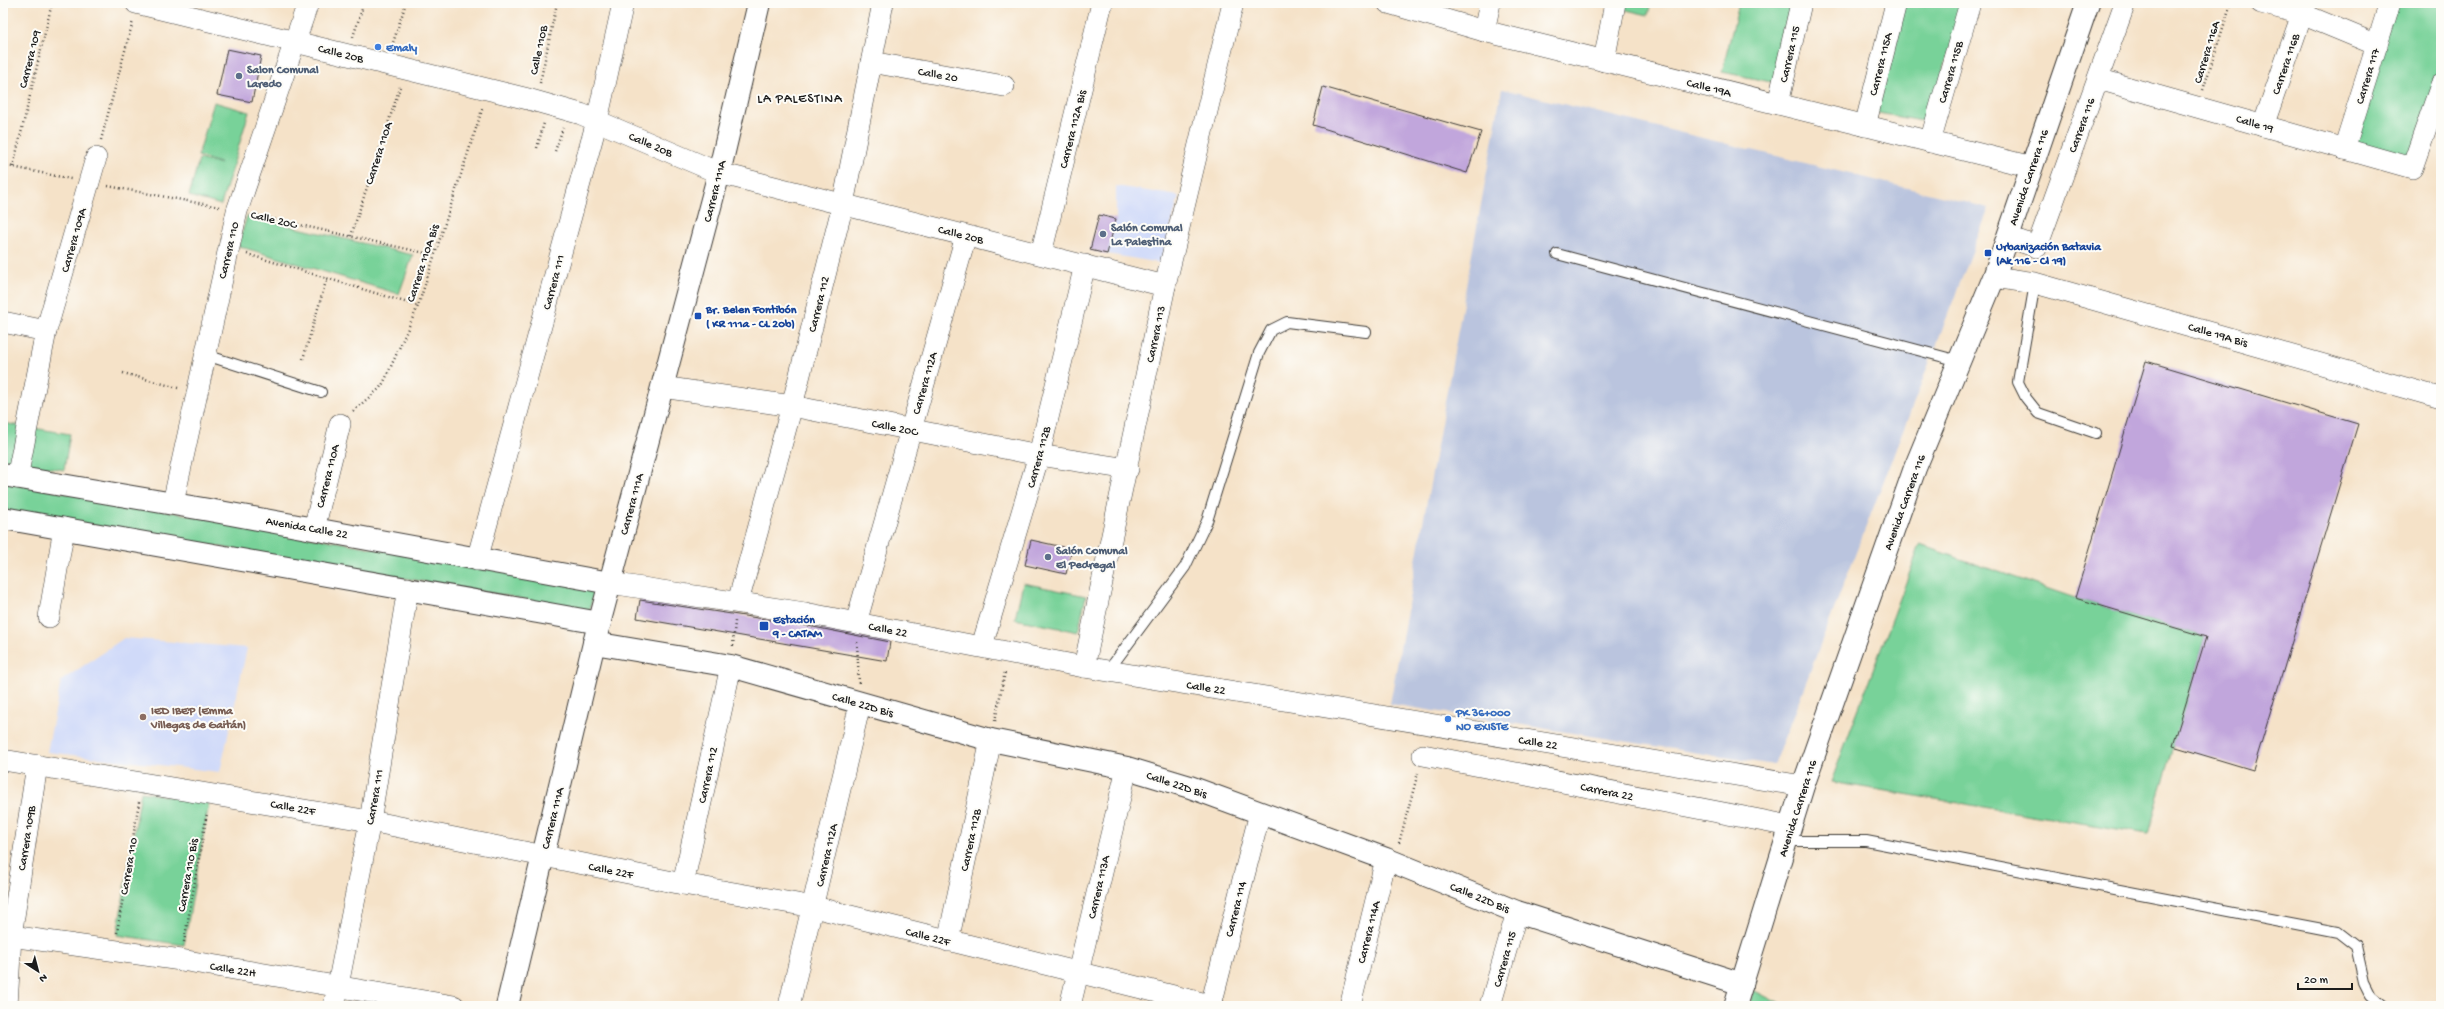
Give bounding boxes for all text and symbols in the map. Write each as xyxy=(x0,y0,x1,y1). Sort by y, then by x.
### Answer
street label: Carrera 116A xyxy=(2192,19,2224,85)
street label: Calle 110B xyxy=(528,24,552,76)
street label: Carrera 115 xyxy=(1778,25,1804,84)
street label: Carrera 109 xyxy=(17,29,45,90)
street label: Carrera 115A xyxy=(1867,31,1897,98)
street label: Carrera 116B xyxy=(2270,32,2304,97)
street label: Carrera 115B xyxy=(1936,39,1968,105)
marker: Emaly xyxy=(373,42,383,52)
place label: Emaly xyxy=(385,42,417,56)
street label: Calle 20B xyxy=(316,43,366,68)
street label: Carrera 117 xyxy=(2354,46,2384,106)
place label: Salon Comunal Laredo xyxy=(247,64,319,92)
street label: Calle 20 xyxy=(917,66,959,86)
marker: Salon Comunal Laredo xyxy=(234,71,244,81)
street label: Calle 19A xyxy=(1685,77,1733,101)
street label: Carrera 112A Bis xyxy=(1057,88,1091,170)
district label: LA PALESTINA xyxy=(757,92,843,107)
street label: Carrera 116 xyxy=(2066,95,2100,155)
street label: Calle 19 xyxy=(2234,113,2275,137)
street label: Carrera 110A xyxy=(363,120,397,187)
street label: Avenida Carrera 116 xyxy=(2007,127,2053,228)
street label: Calle 20B xyxy=(626,130,675,162)
street label: Carrera 111A xyxy=(701,158,731,224)
street label: Carrera 109A xyxy=(59,206,91,274)
street label: Calle 20C xyxy=(249,209,299,233)
street label: Carrera 110 xyxy=(217,220,243,280)
street label: Carrera 110A Bis xyxy=(405,222,443,304)
place label: Salón Comunal La Palestina xyxy=(1111,222,1183,250)
street label: Calle 20B xyxy=(936,224,986,249)
marker: Salón Comunal La Palestina xyxy=(1098,229,1108,239)
place label: Urbanización Batavia (Ak 116 - Cl 19) xyxy=(1996,241,2102,269)
marker: Urbanización Batavia (Ak 116 - Cl 19) xyxy=(1983,248,1993,258)
street label: Carrera 111 xyxy=(541,253,569,311)
street label: Carrera 112 xyxy=(806,275,834,334)
place label: Br. Belen Fontibón ( KR 111a - CL 20b) xyxy=(705,304,797,332)
street label: Carrera 113 xyxy=(1144,305,1170,364)
marker: Br. Belen Fontibón ( KR 111a - CL 20b) xyxy=(693,311,703,321)
street label: Calle 19A Bis xyxy=(2186,321,2249,351)
street label: Carrera 112A xyxy=(910,350,942,416)
street label: Calle 20C xyxy=(870,418,920,441)
street label: Carrera 112B xyxy=(1025,424,1055,490)
street label: Carrera 110A xyxy=(314,442,344,510)
street label: Avenida Carrera 116 xyxy=(1882,452,1930,552)
street label: Carrera 111A xyxy=(618,471,648,537)
street label: Avenida Calle 22 xyxy=(265,515,349,543)
place label: Salón Comunal El Pedregal xyxy=(1055,545,1128,573)
marker: Salón Comunal El Pedregal xyxy=(1043,552,1053,562)
place label: Estación 9 - CATAM xyxy=(772,614,823,642)
marker: Estación 9 - CATAM xyxy=(758,620,770,632)
street label: Calle 22 xyxy=(867,620,908,642)
street label: Calle 22 xyxy=(1185,679,1226,699)
street label: Calle 22D Bis xyxy=(830,691,895,722)
place label: IED IBEP (Emma Villegas de Gaitán) xyxy=(150,705,246,733)
place label: PK 36+000 NO EXISTE xyxy=(1455,707,1511,735)
marker: IED IBEP (Emma Villegas de Gaitán) xyxy=(138,712,148,722)
marker: PK 36+000 NO EXISTE xyxy=(1443,714,1453,724)
street label: Calle 22 xyxy=(1517,734,1558,754)
street label: Carrera 112 xyxy=(696,746,722,805)
street label: Avenida Carrera 116 xyxy=(1777,758,1821,859)
street label: Carrera 111 xyxy=(364,768,388,826)
street label: Calle 22D Bis xyxy=(1144,769,1209,802)
street label: Carrera 22 xyxy=(1579,781,1634,805)
street label: Carrera 111A xyxy=(539,785,569,851)
street label: Calle 22F xyxy=(269,798,317,820)
street label: Carrera 109B xyxy=(16,804,40,872)
street label: Carrera 112B xyxy=(959,807,986,873)
street label: Carrera 112A xyxy=(814,822,842,888)
street label: Carrera 110 xyxy=(118,836,142,896)
street label: Carrera 110 Bis xyxy=(176,837,202,913)
street label: Carrera 113A xyxy=(1086,854,1114,921)
street label: Calle 22F xyxy=(587,861,635,883)
street label: Carrera 114 xyxy=(1223,880,1251,939)
street label: Calle 22D Bis xyxy=(1447,881,1512,917)
street label: Carrera 114A xyxy=(1355,899,1385,965)
street label: Calle 22F xyxy=(904,926,952,950)
street label: Carrera 115 xyxy=(1491,930,1521,989)
north arrow xyxy=(18,951,58,991)
street label: Calle 22H xyxy=(209,960,257,982)
scale bar xyxy=(2298,965,2352,991)
text: N xyxy=(36,971,49,984)
text: 20 m xyxy=(2304,974,2329,988)

